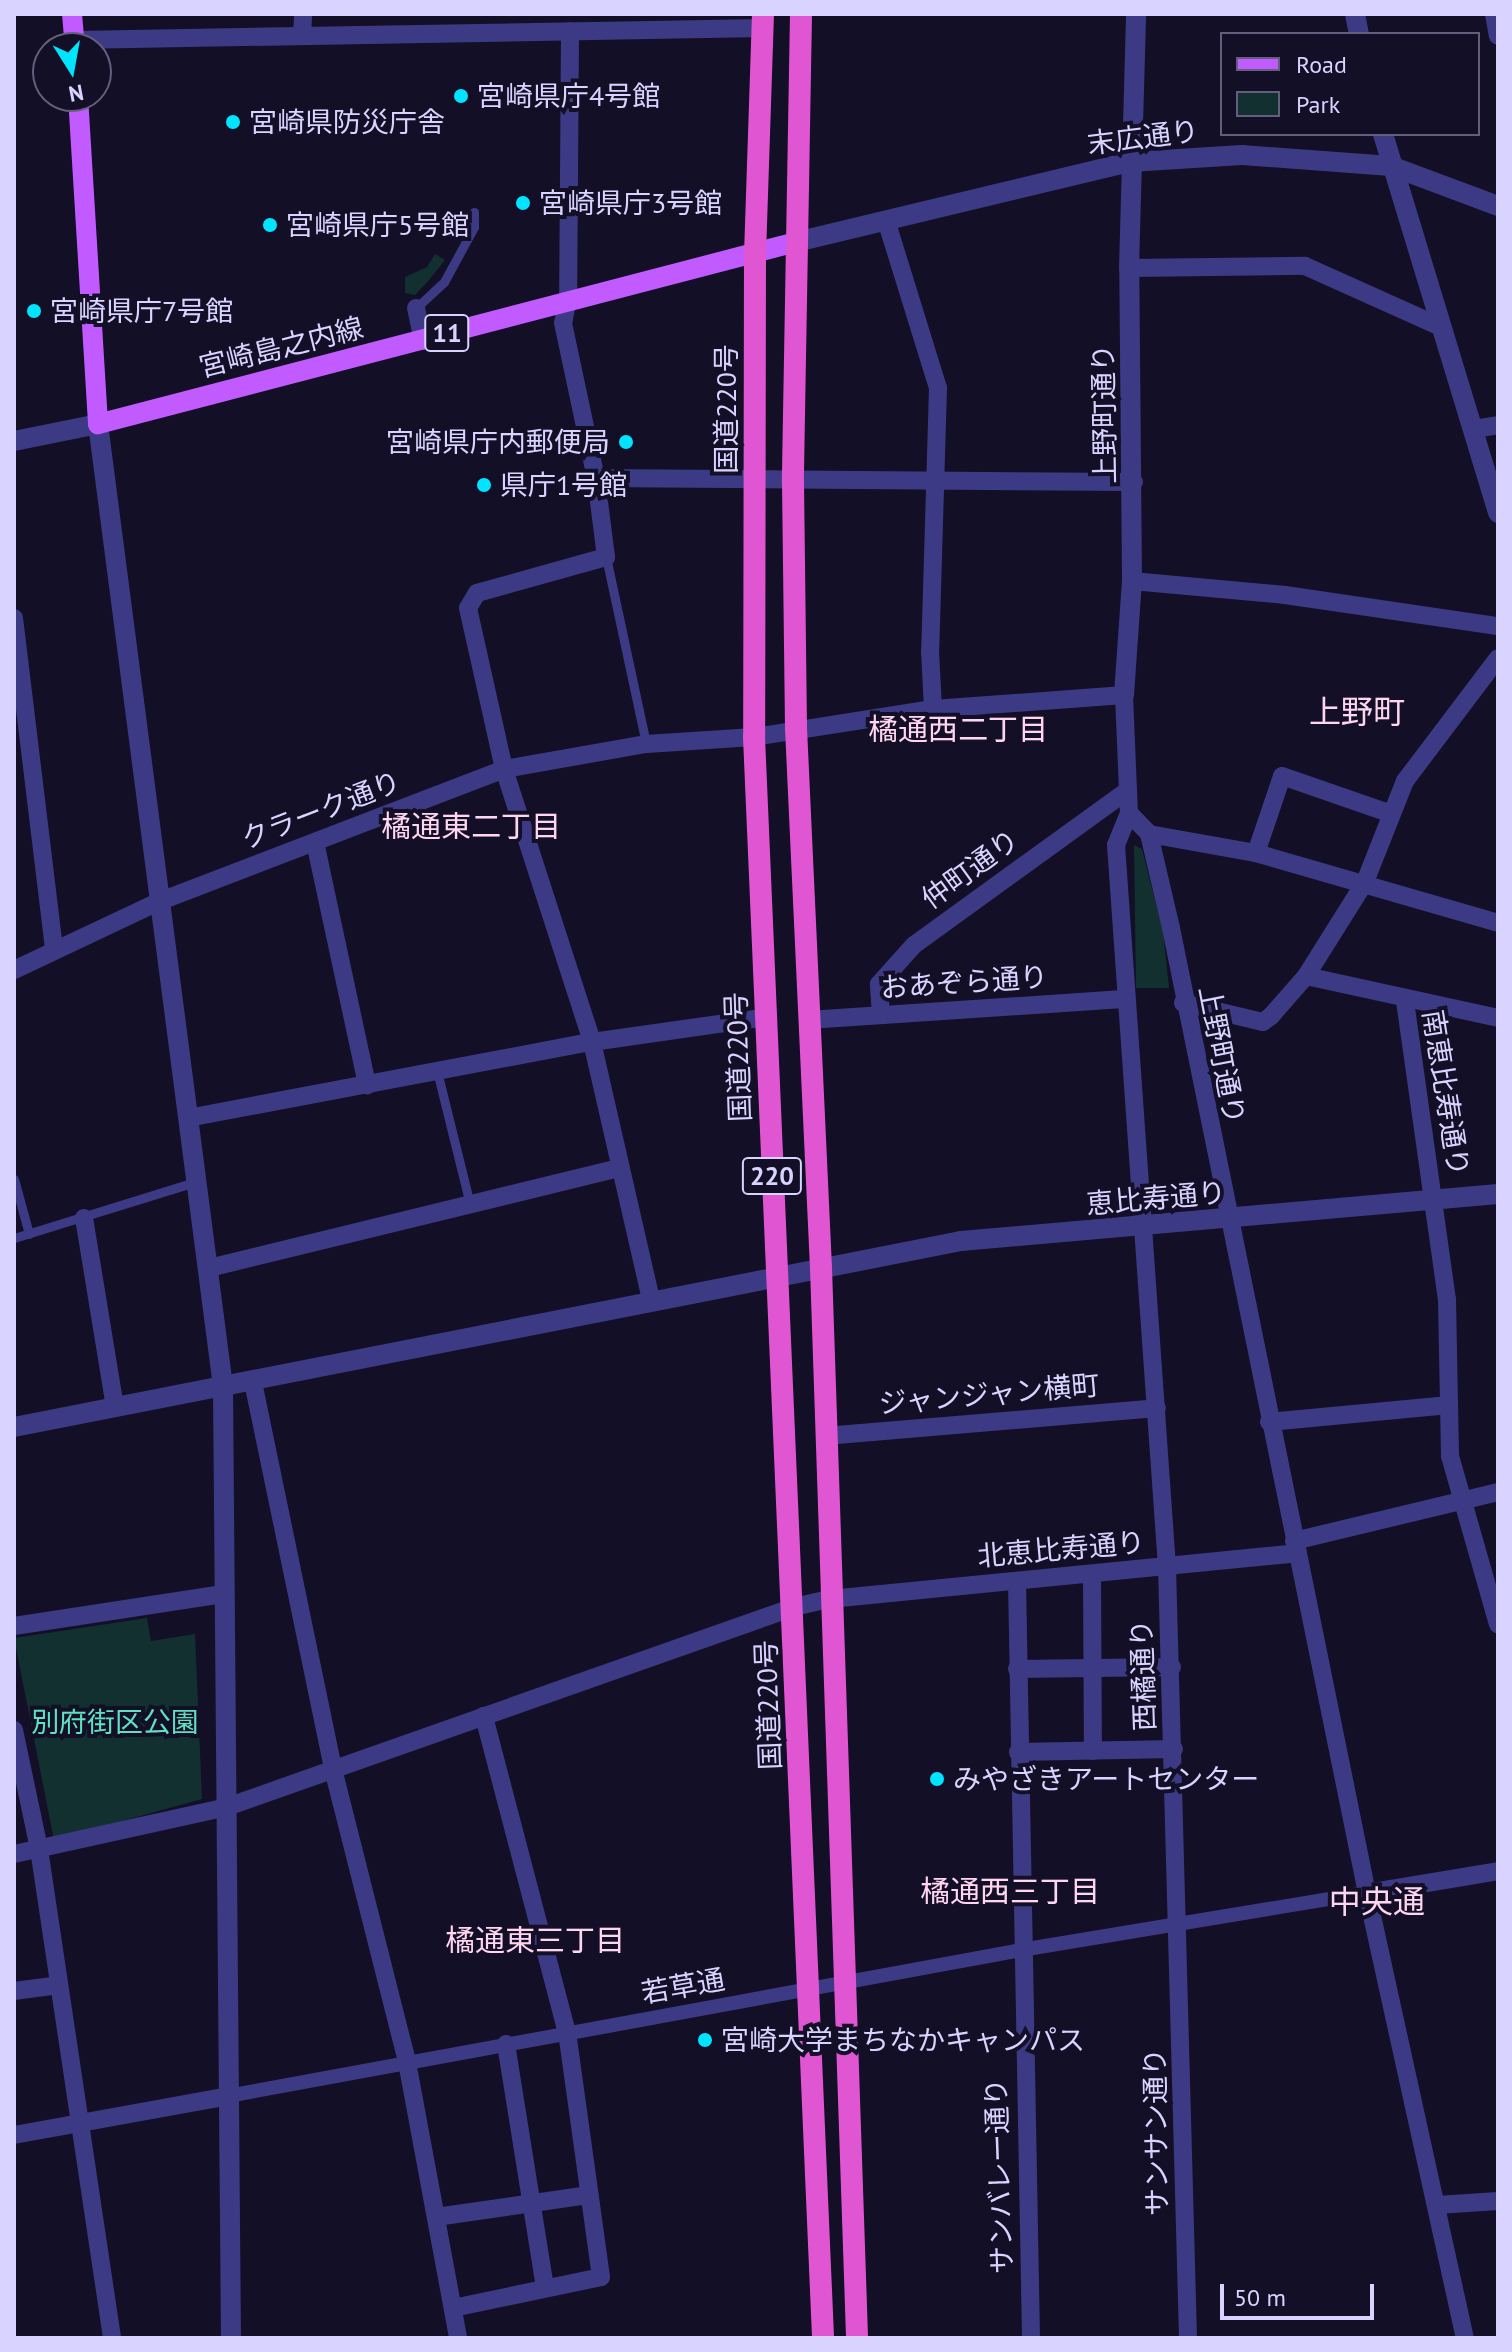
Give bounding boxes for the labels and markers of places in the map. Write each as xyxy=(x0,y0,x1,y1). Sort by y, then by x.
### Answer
place label: 宮崎県庁4号館 xyxy=(477,79,660,113)
marker: 宮崎県庁4号館 xyxy=(452,87,470,105)
place label: 宮崎県防災庁舎 xyxy=(249,105,445,139)
marker: 宮崎県防災庁舎 xyxy=(224,113,242,131)
place label: 宮崎県庁3号館 xyxy=(539,186,722,220)
marker: 宮崎県庁3号館 xyxy=(514,194,532,212)
place label: 宮崎県庁5号館 xyxy=(286,208,469,242)
marker: 宮崎県庁5号館 xyxy=(261,216,279,234)
place label: 宮崎県庁7号館 xyxy=(50,294,233,328)
marker: 宮崎県庁7号館 xyxy=(25,302,43,320)
place label: 宮崎県庁内郵便局 xyxy=(386,425,610,459)
marker: 宮崎県庁内郵便局 xyxy=(617,433,635,451)
place label: 県庁1号館 xyxy=(500,468,627,502)
marker: 県庁1号館 xyxy=(475,476,493,494)
place label: みやざきアートセンター xyxy=(953,1762,1259,1796)
marker: みやざきアートセンター xyxy=(928,1770,946,1788)
place label: 宮崎大学まちなかキャンパス xyxy=(721,2023,1085,2057)
marker: 宮崎大学まちなかキャンパス xyxy=(696,2031,714,2049)

